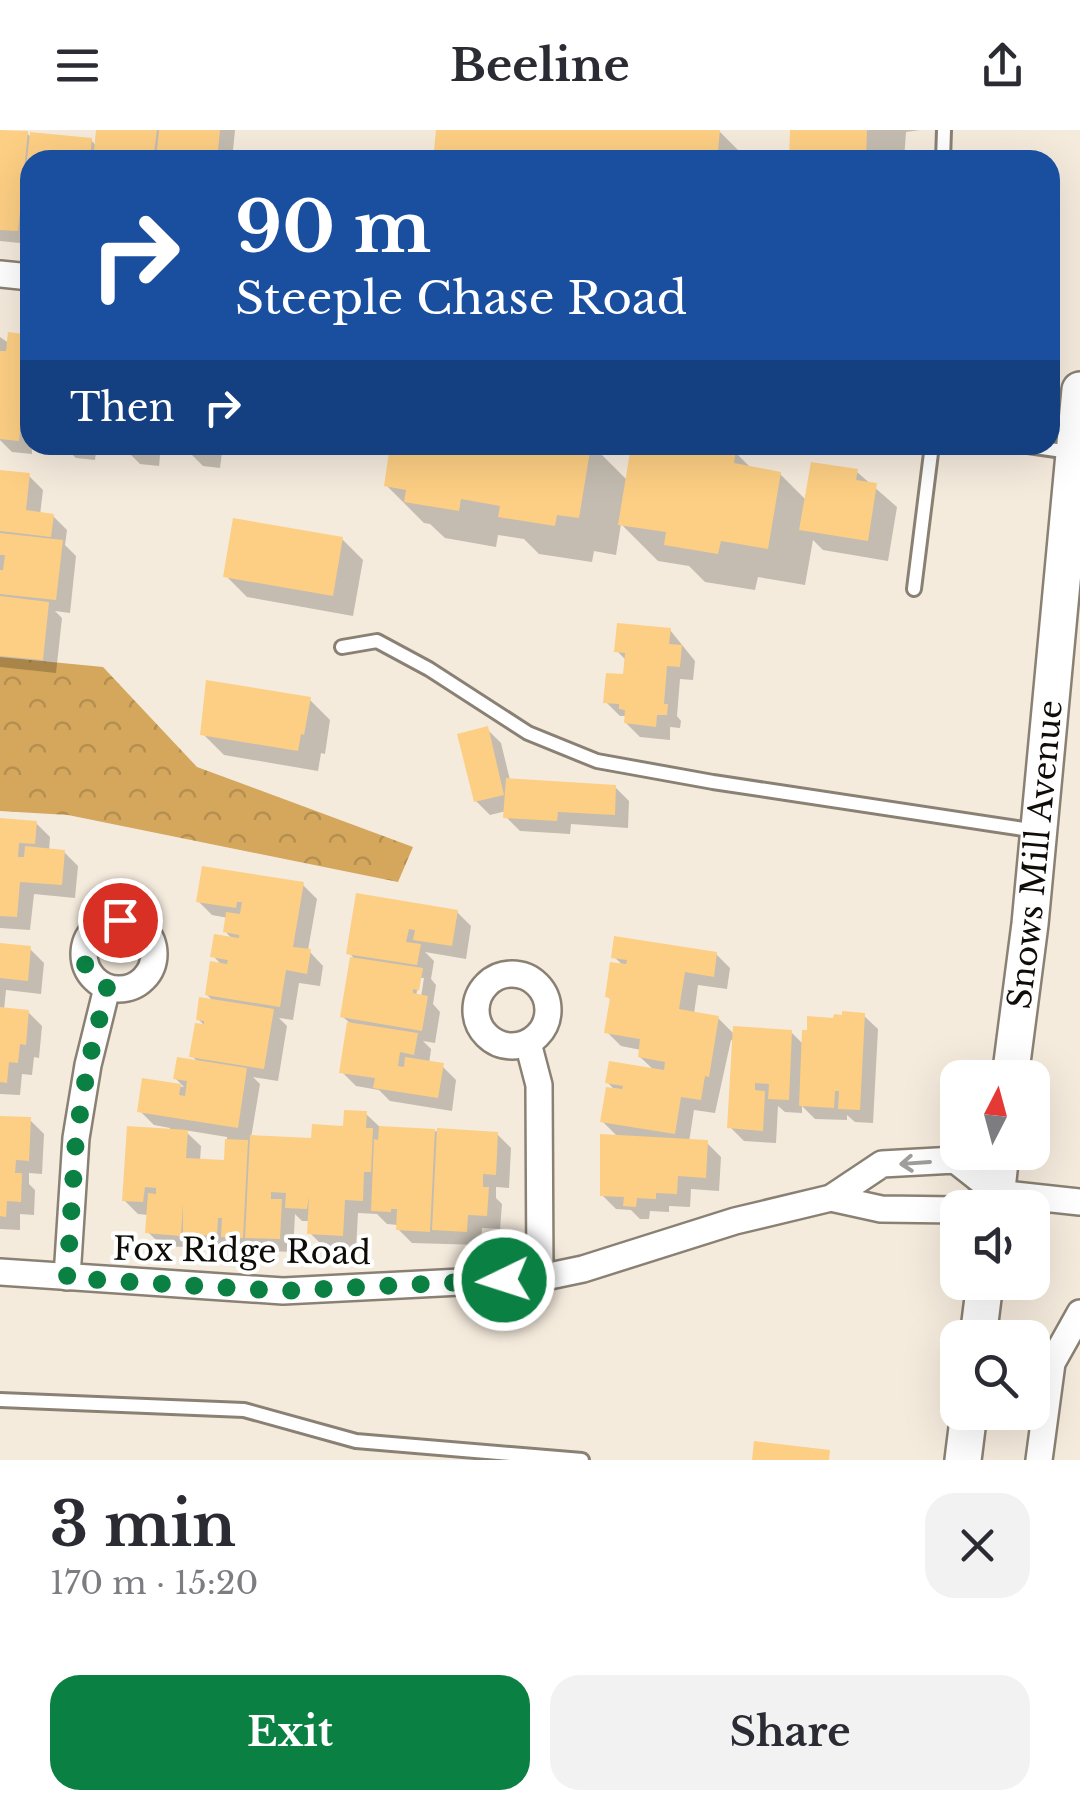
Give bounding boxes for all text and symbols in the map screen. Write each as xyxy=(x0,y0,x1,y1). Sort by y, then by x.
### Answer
text: Beeline xyxy=(450,37,630,93)
icon: menu xyxy=(50,38,105,93)
icon: share xyxy=(975,38,1030,93)
text: 90 m xyxy=(235,184,431,271)
icon: right xyxy=(70,190,200,320)
text: Steeple Chase Road xyxy=(235,270,687,326)
icon: right xyxy=(195,380,250,435)
text: Then xyxy=(70,384,175,431)
street label: Snows Mill Avenue xyxy=(999,698,1071,1011)
pin xyxy=(78,878,163,963)
icon: arrive xyxy=(93,893,148,948)
north arrow xyxy=(940,1060,1050,1170)
map controls xyxy=(940,1060,1050,1430)
one-way arrow xyxy=(899,1154,931,1173)
button: sound xyxy=(940,1190,1050,1300)
position arrow xyxy=(452,1228,556,1332)
street label: Fox Ridge Road xyxy=(113,1229,371,1273)
button: search xyxy=(940,1320,1050,1430)
text: 3 min xyxy=(50,1488,236,1562)
button: close xyxy=(925,1493,1030,1598)
text: 170 m · 15:20 xyxy=(50,1563,258,1603)
button: Exit xyxy=(50,1675,530,1790)
button: Share xyxy=(550,1675,1030,1790)

